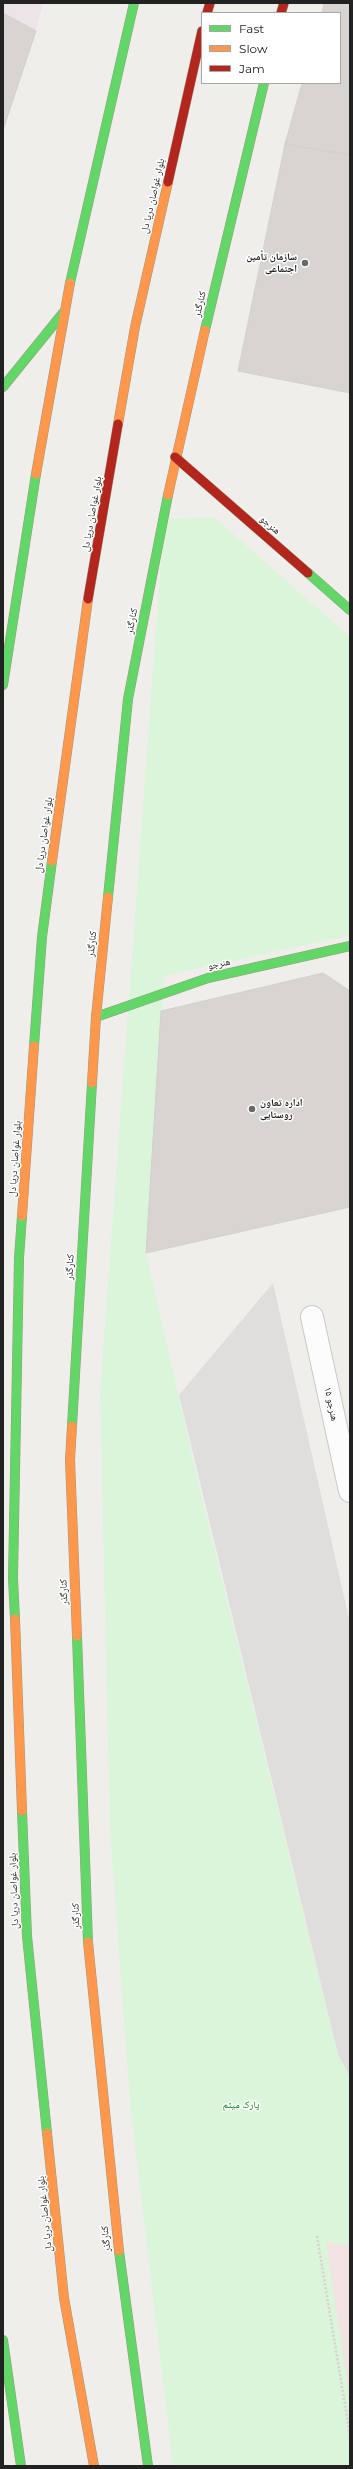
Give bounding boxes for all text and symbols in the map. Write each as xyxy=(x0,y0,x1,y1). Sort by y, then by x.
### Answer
legend xyxy=(201,12,341,84)
text: Fast xyxy=(239,21,264,36)
text: Slow xyxy=(239,41,268,56)
text: Jam xyxy=(239,61,265,76)
street label: بلوار غواصان دریا دل xyxy=(139,157,167,235)
place label: سازمان تأمین اجتماعی xyxy=(246,251,297,274)
marker: سازمان تأمین اجتماعی xyxy=(300,258,310,268)
street label: کنارگذر xyxy=(191,290,209,318)
street label: بلوار غواصان دریا دل xyxy=(79,475,105,553)
street label: هنرجو xyxy=(257,513,283,537)
street label: کنارگذر xyxy=(124,607,140,635)
street label: بلوار غواصان دریا دل xyxy=(33,796,55,874)
street label: کنارگذر xyxy=(85,930,99,958)
street label: هنرجو xyxy=(206,956,232,972)
place label: اداره تعاون روستایی xyxy=(260,1097,303,1120)
marker: اداره تعاون روستایی xyxy=(247,1104,257,1114)
street label: بلوار غواصان دریا دل xyxy=(6,1120,24,1198)
street label: کنارگذر xyxy=(63,1254,77,1280)
street label: هنرجو ۱۵ xyxy=(322,1386,340,1422)
street label: کنارگذر xyxy=(58,1579,70,1605)
street label: بلوار غواصان دریا دل xyxy=(7,1853,21,1929)
street label: کنارگذر xyxy=(70,1903,82,1929)
park label: پارک میثم xyxy=(223,2099,259,2111)
street label: بلوار غواصان دریا دل xyxy=(35,2175,55,2253)
street label: کنارگذر xyxy=(99,2225,113,2253)

